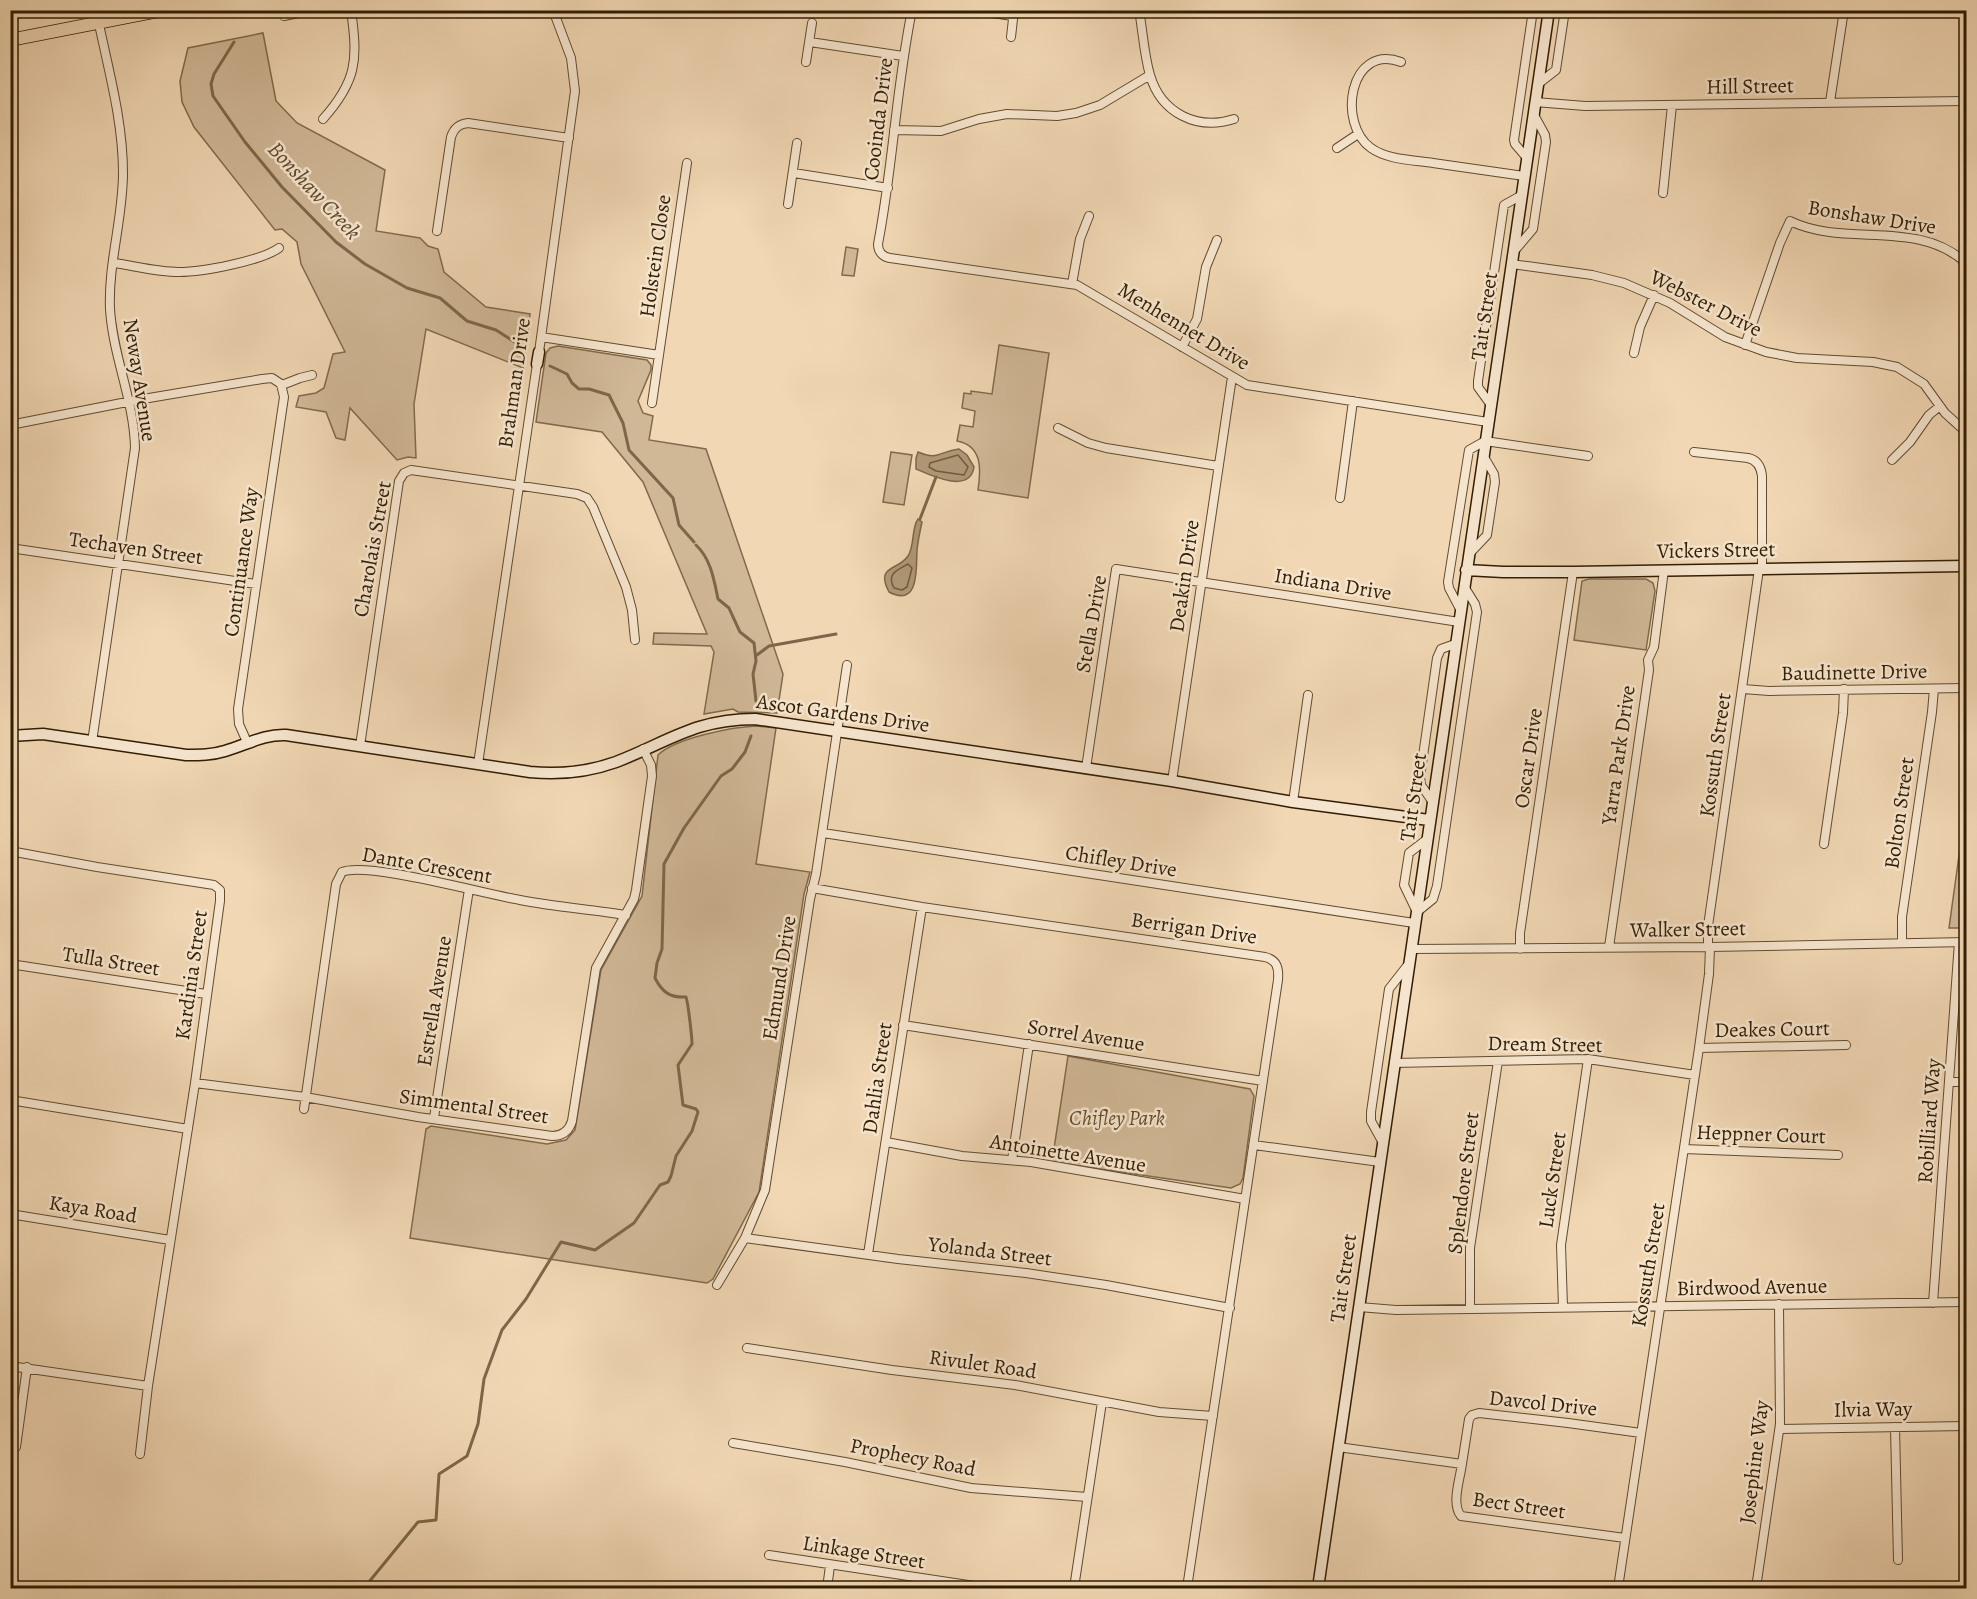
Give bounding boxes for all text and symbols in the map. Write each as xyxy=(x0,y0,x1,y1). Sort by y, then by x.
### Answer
street label: Cooinda Drive xyxy=(857,56,899,182)
street label: Hill Street xyxy=(1706,71,1794,101)
water label: Bonshaw Creek xyxy=(261,135,368,246)
street label: Holstein Close xyxy=(633,193,677,319)
street label: Bonshaw Drive xyxy=(1806,193,1938,241)
street label: Webster Drive xyxy=(1644,262,1767,343)
street label: Tait Street xyxy=(1464,270,1504,362)
street label: Menhennet Drive xyxy=(1113,275,1255,377)
street label: Brahman Drive xyxy=(491,316,537,450)
street label: Neway Avenue xyxy=(116,317,164,443)
street label: Charolais Street xyxy=(346,479,398,619)
street label: Continuance Way xyxy=(217,485,265,638)
street label: Deakin Drive xyxy=(1162,518,1206,634)
street label: Techaven Street xyxy=(67,525,205,571)
street label: Vickers Street xyxy=(1656,535,1776,565)
street label: Indiana Drive xyxy=(1272,561,1394,607)
street label: Stella Drive xyxy=(1069,573,1113,675)
street label: Baudinette Drive xyxy=(1781,657,1927,687)
street label: Yarra Park Drive xyxy=(1594,684,1642,827)
street label: Ascot Gardens Drive xyxy=(754,687,931,739)
street label: Kossuth Street xyxy=(1692,691,1738,819)
street label: Oscar Drive xyxy=(1507,706,1549,810)
street label: Tait Street xyxy=(1393,751,1433,843)
street label: Bolton Street xyxy=(1877,755,1921,871)
street label: Chifley Drive xyxy=(1063,838,1179,884)
street label: Dante Crescent xyxy=(360,840,494,890)
street label: Berrigan Drive xyxy=(1129,905,1259,951)
street label: Kardinia Street xyxy=(168,908,214,1042)
street label: Edmund Drive xyxy=(755,914,803,1042)
street label: Walker Street xyxy=(1629,914,1746,944)
street label: Estrella Avenue xyxy=(410,934,458,1068)
street label: Tulla Street xyxy=(60,940,162,983)
street label: Sorrel Avenue xyxy=(1025,1012,1147,1058)
street label: Deakes Court xyxy=(1714,1014,1830,1044)
street label: Dahlia Street xyxy=(855,1020,899,1136)
street label: Dream Street xyxy=(1487,1029,1603,1059)
street label: Robilliard Way xyxy=(1911,1057,1947,1184)
street label: Simmental Street xyxy=(398,1082,550,1130)
park label: Chifley Park xyxy=(1069,1104,1165,1132)
street label: Splendore Street xyxy=(1440,1110,1486,1256)
street label: Heppner Court xyxy=(1696,1118,1826,1150)
street label: Antoinette Avenue xyxy=(987,1127,1148,1179)
street label: Luck Street xyxy=(1531,1130,1573,1230)
street label: Kaya Road xyxy=(47,1188,140,1230)
street label: Kossuth Street xyxy=(1624,1201,1672,1329)
street label: Yolanda Street xyxy=(926,1229,1053,1272)
street label: Tait Street xyxy=(1323,1232,1363,1324)
street label: Birdwood Avenue xyxy=(1676,1272,1828,1302)
street label: Rivulet Road xyxy=(927,1343,1039,1386)
street label: Davcol Drive xyxy=(1488,1383,1598,1423)
street label: Ilvia Way xyxy=(1833,1394,1913,1424)
street label: Josephine Way xyxy=(1733,1398,1776,1525)
street label: Prophecy Road xyxy=(848,1431,979,1483)
street label: Bect Street xyxy=(1471,1485,1567,1525)
street label: Linkage Street xyxy=(801,1529,927,1576)

